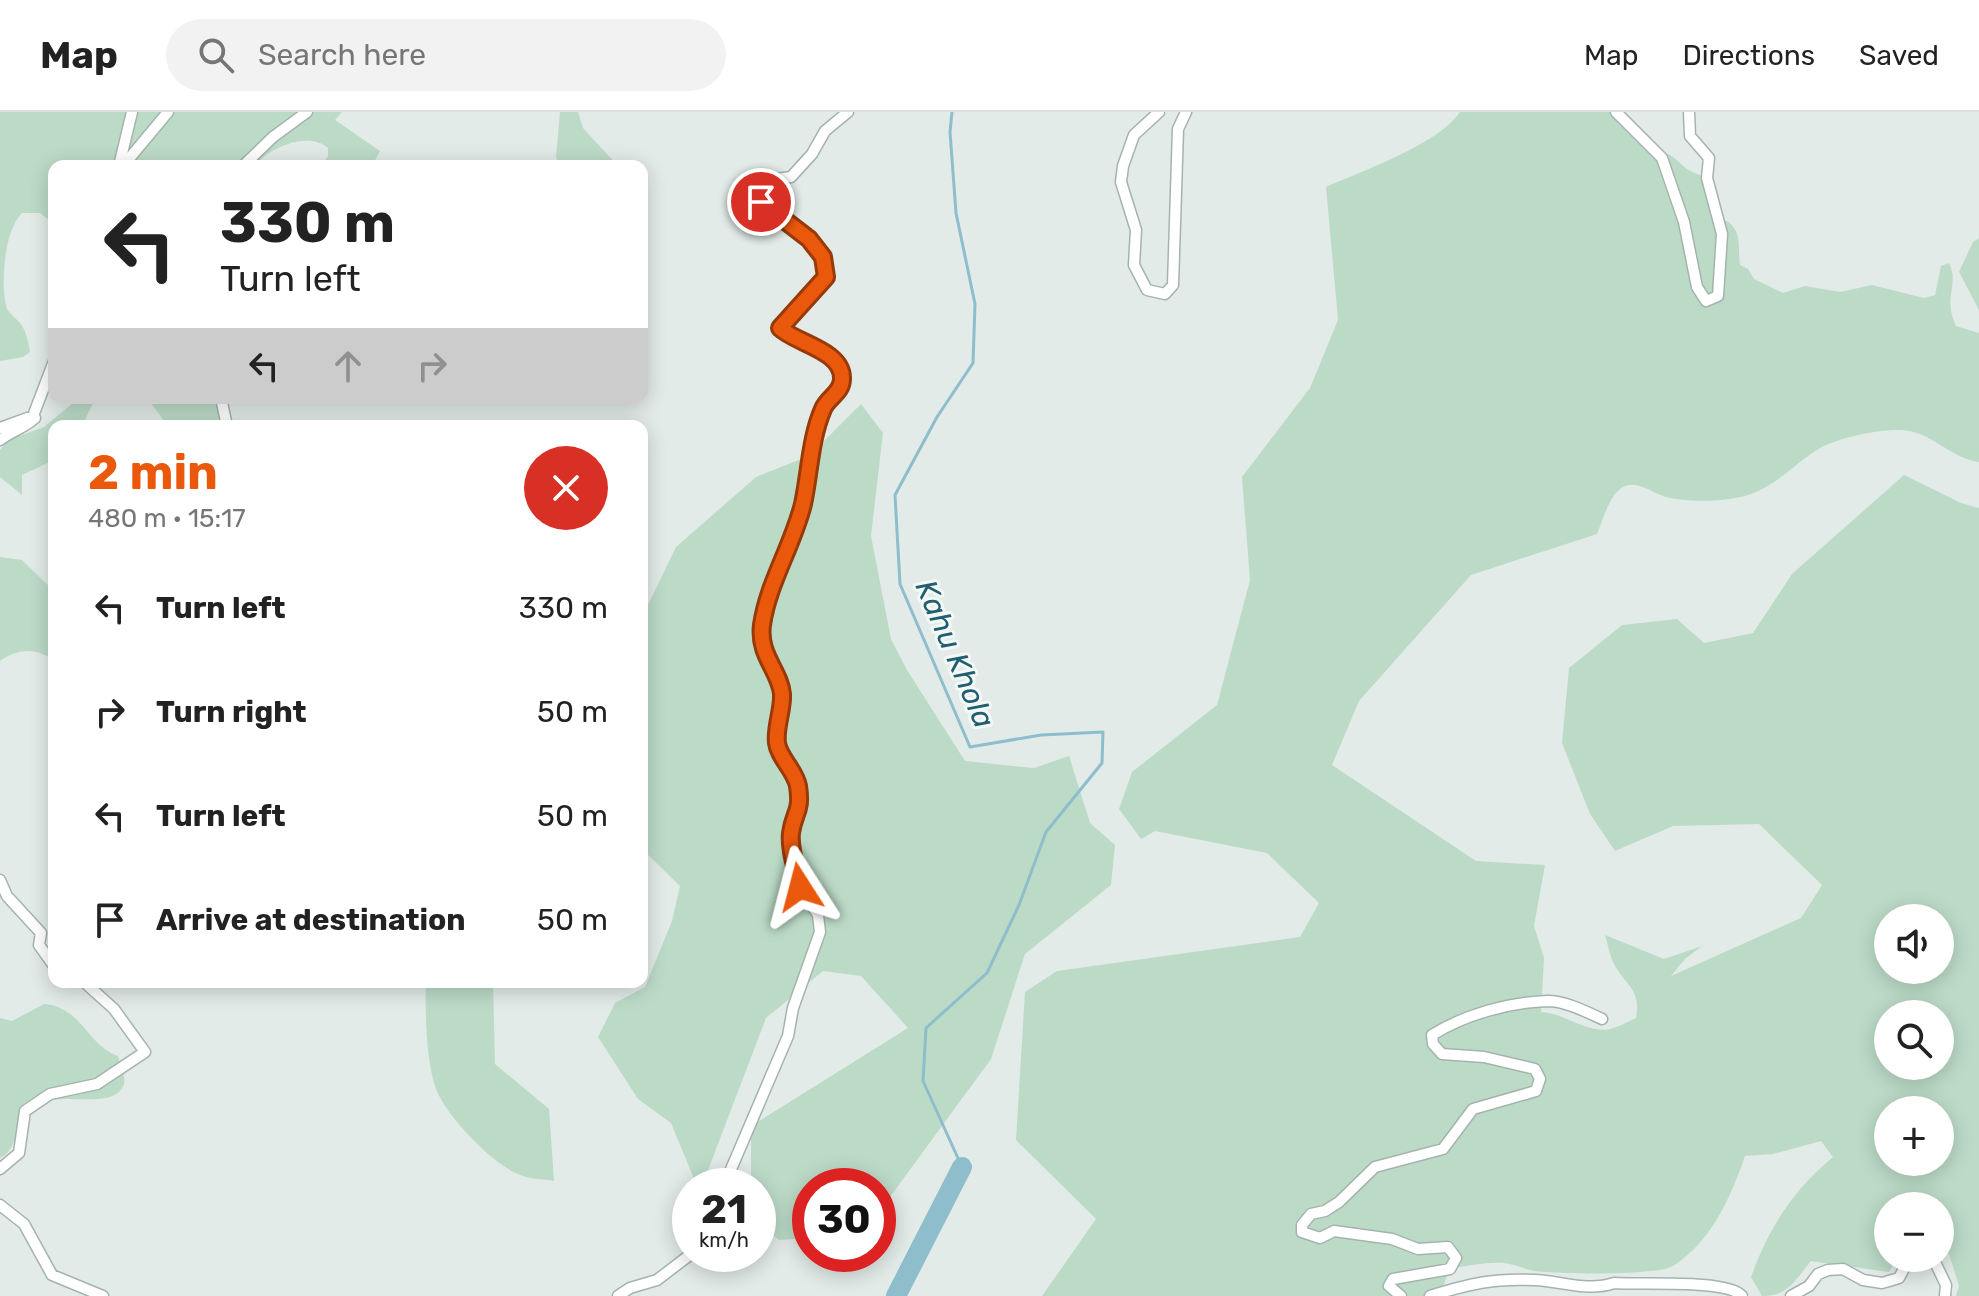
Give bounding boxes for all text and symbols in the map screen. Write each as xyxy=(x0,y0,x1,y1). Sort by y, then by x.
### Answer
search box xyxy=(166,19,726,91)
text: Map xyxy=(40,32,118,78)
icon: search xyxy=(194,33,238,77)
text: Search here xyxy=(258,37,426,73)
text: Map xyxy=(1584,39,1638,72)
text: Directions xyxy=(1682,39,1815,72)
text: Saved xyxy=(1859,39,1939,72)
pin xyxy=(727,168,795,236)
icon: arrive xyxy=(739,180,783,224)
text: 330 m xyxy=(220,190,395,256)
icon: left xyxy=(88,192,192,296)
text: Turn left xyxy=(220,257,361,300)
icon: left xyxy=(242,344,286,388)
icon: ahead xyxy=(326,344,370,388)
icon: right xyxy=(410,344,454,388)
text: 2 min xyxy=(88,444,218,501)
button: close xyxy=(524,446,608,530)
text: 480 m · 15:17 xyxy=(88,503,246,534)
water label: Kahu Khola xyxy=(908,575,1002,733)
icon: left xyxy=(88,586,132,630)
text: Turn left xyxy=(156,590,286,626)
text: 330 m xyxy=(519,590,608,626)
icon: right xyxy=(88,690,132,734)
text: Turn right xyxy=(156,694,307,730)
text: 50 m xyxy=(537,694,608,730)
icon: left xyxy=(88,794,132,838)
text: Turn left xyxy=(156,798,286,834)
text: 50 m xyxy=(537,798,608,834)
position arrow xyxy=(758,845,842,929)
icon: arrive xyxy=(88,898,132,942)
text: Arrive at destination xyxy=(156,902,466,938)
text: 50 m xyxy=(537,902,608,938)
map controls xyxy=(1874,904,1954,1272)
button: sound xyxy=(1874,904,1954,984)
button: search xyxy=(1874,1000,1954,1080)
button: + xyxy=(1874,1096,1954,1176)
speed limit sign: 30 xyxy=(792,1168,896,1272)
text: 21 xyxy=(701,1186,747,1233)
button: − xyxy=(1874,1192,1954,1272)
text: km/h xyxy=(699,1228,749,1252)

